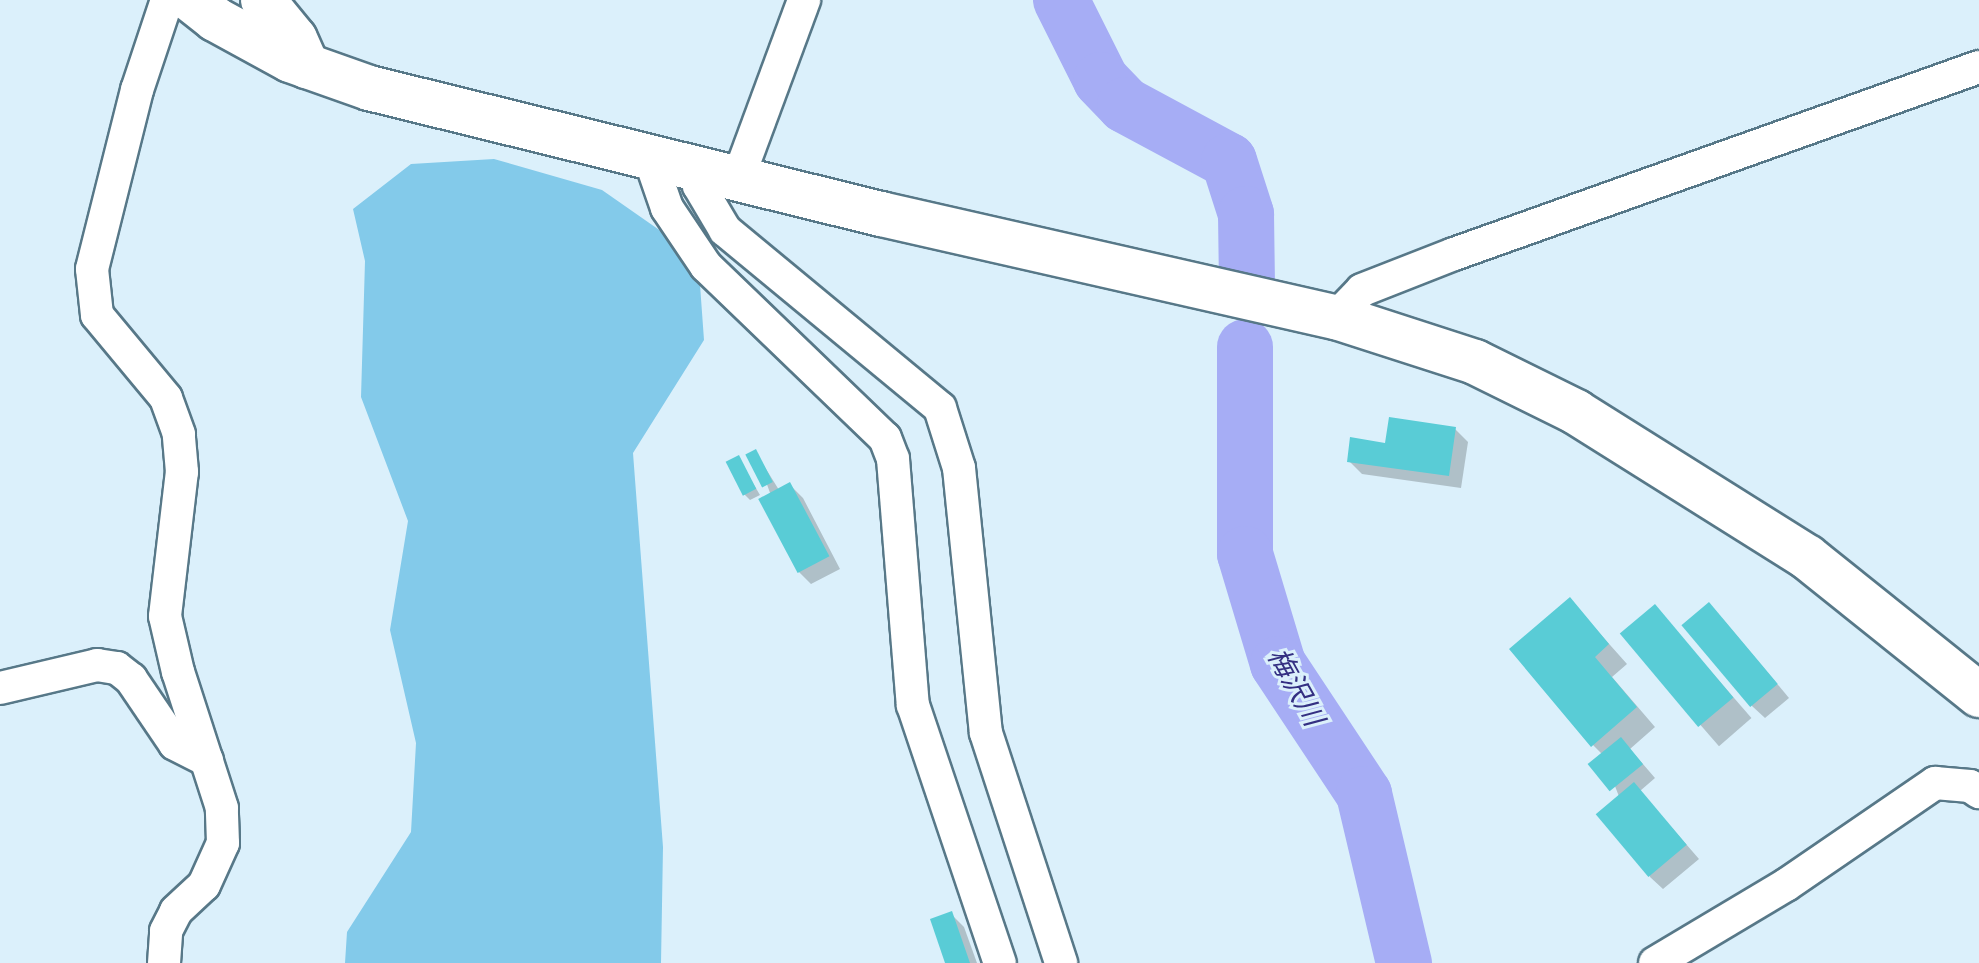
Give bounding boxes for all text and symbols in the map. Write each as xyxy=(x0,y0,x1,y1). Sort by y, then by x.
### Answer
water label: 梅沢川 xyxy=(1262,641,1332,731)

